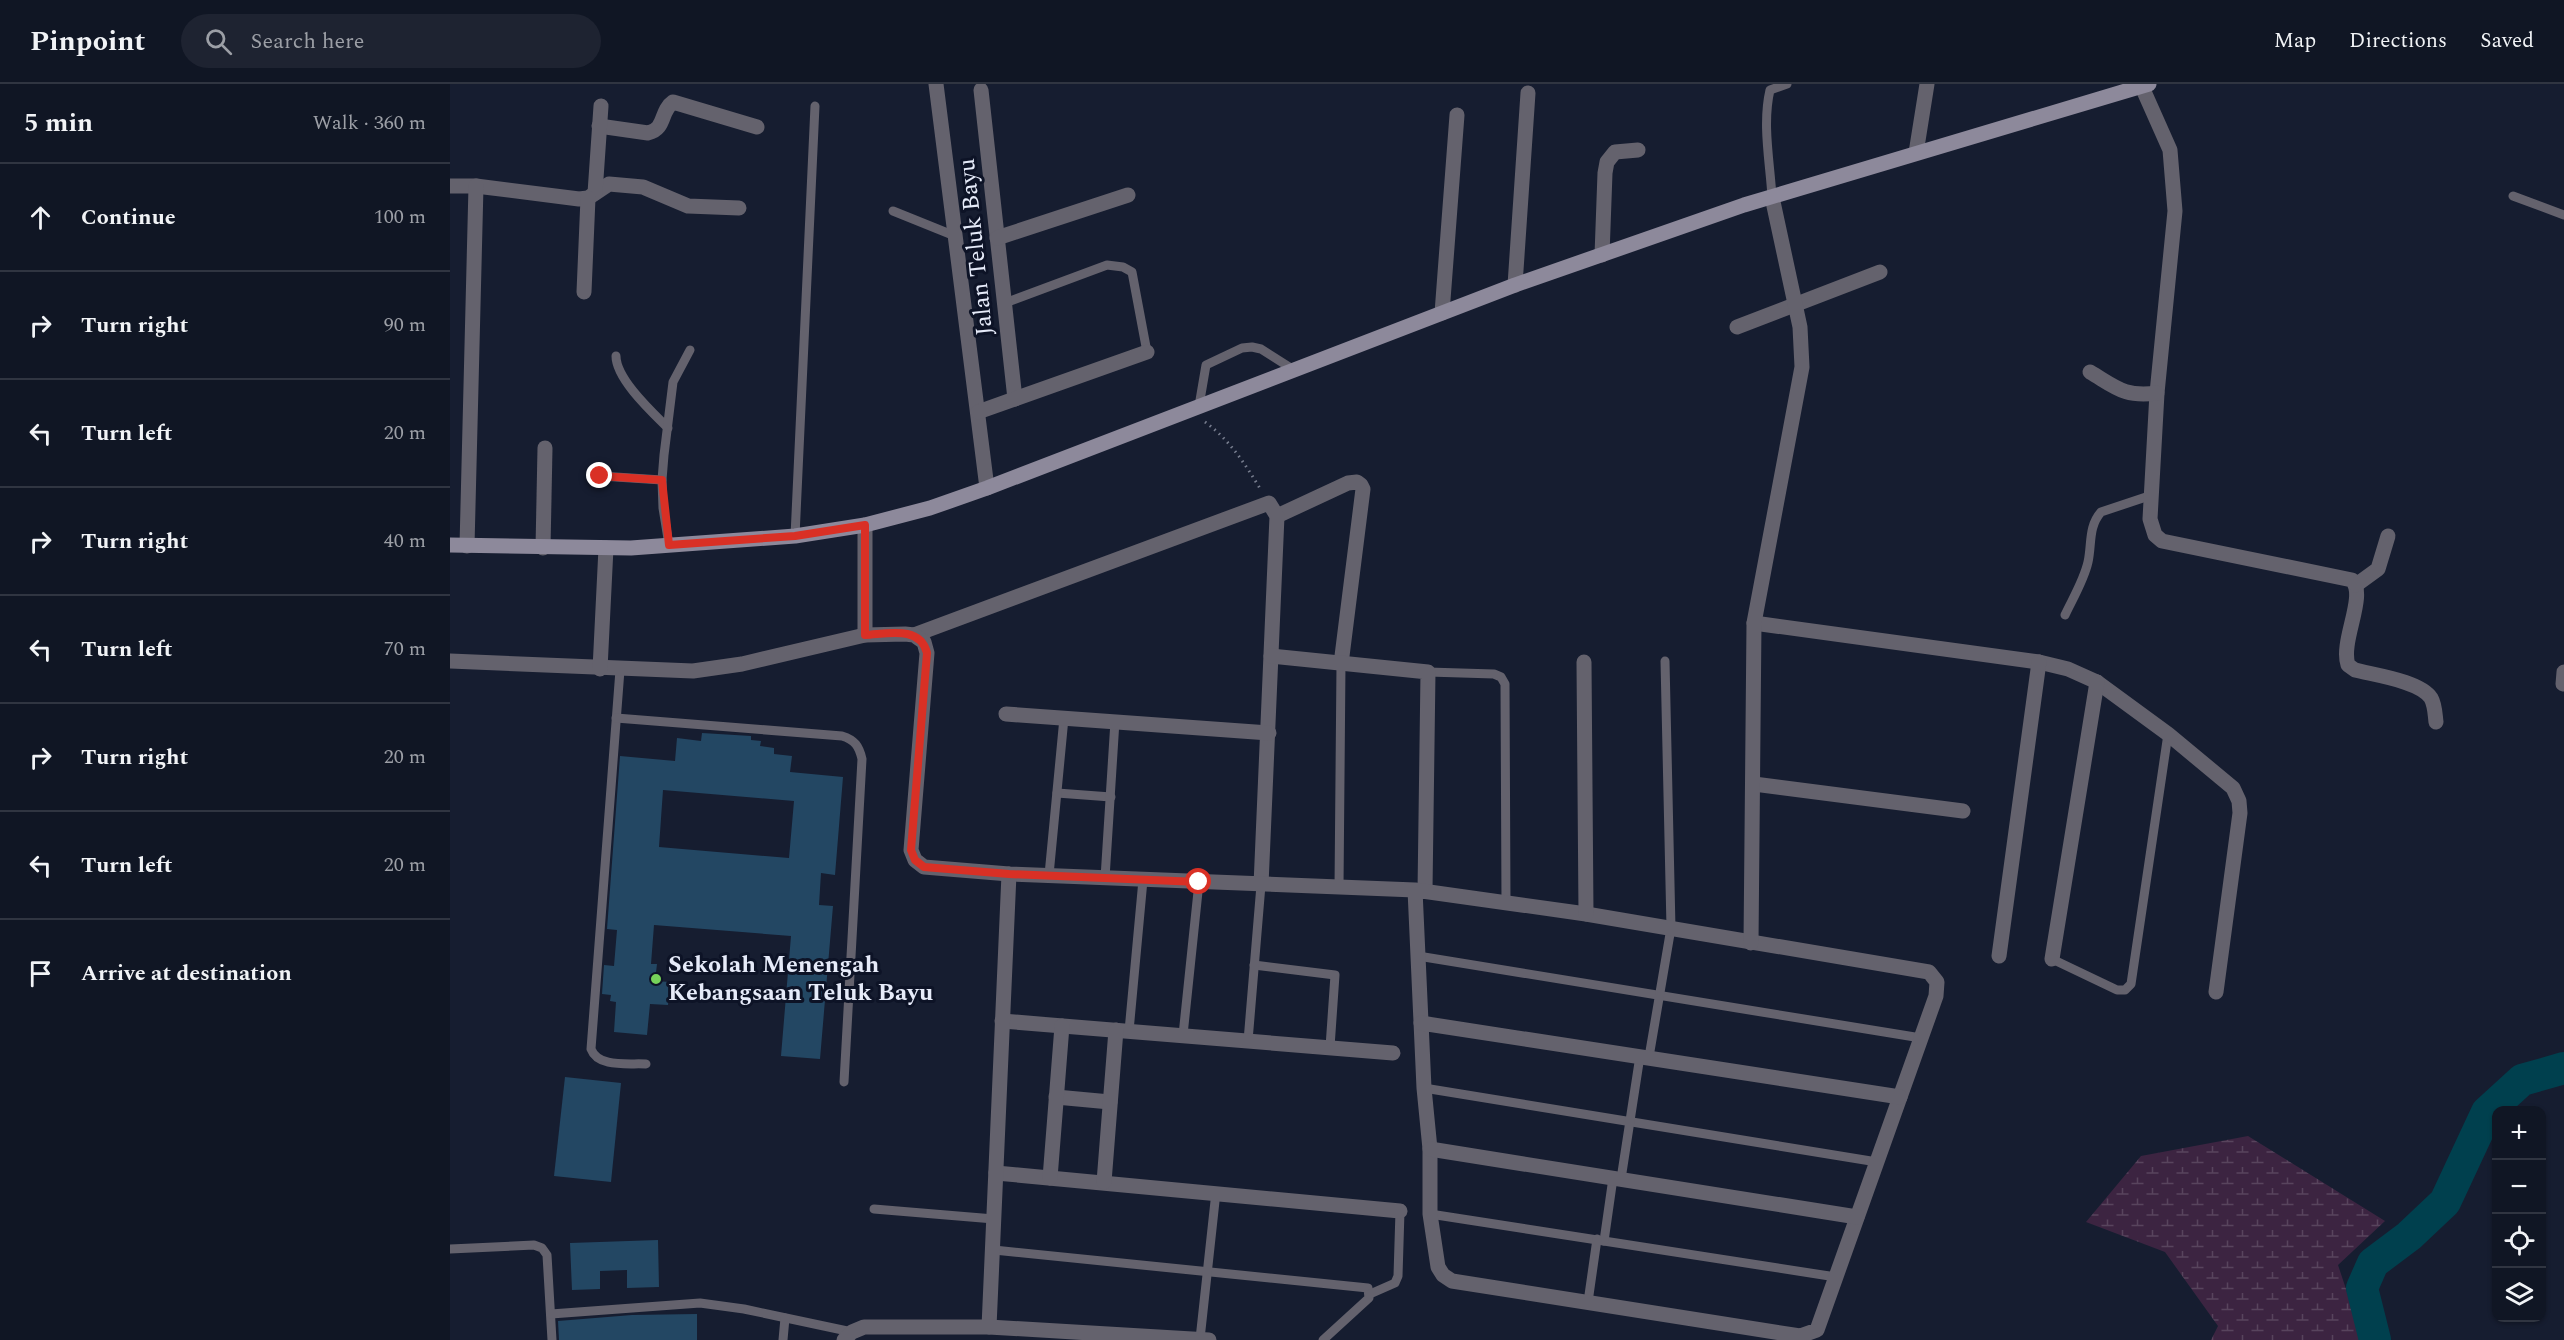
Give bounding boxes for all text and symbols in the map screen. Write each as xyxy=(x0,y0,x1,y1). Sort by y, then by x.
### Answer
search box xyxy=(181,14,601,68)
text: Pinpoint xyxy=(30,20,145,63)
icon: search xyxy=(202,25,235,58)
text: Search here xyxy=(250,25,364,58)
text: Map xyxy=(2274,25,2316,57)
text: Directions xyxy=(2349,25,2447,57)
text: Saved xyxy=(2480,25,2534,57)
text: 5 min xyxy=(24,103,93,143)
text: Walk · 360 m xyxy=(313,108,426,138)
street label: Jalan Teluk Bayu xyxy=(949,157,1003,337)
icon: ahead xyxy=(24,201,57,234)
text: Continue xyxy=(81,201,176,234)
text: 100 m xyxy=(374,202,426,232)
icon: right xyxy=(24,309,57,342)
text: Turn right xyxy=(81,309,188,342)
text: 90 m xyxy=(384,310,426,340)
icon: left xyxy=(24,417,57,450)
text: Turn left xyxy=(81,417,173,450)
text: 20 m xyxy=(384,418,426,448)
route end xyxy=(586,462,612,488)
icon: right xyxy=(24,525,57,558)
text: Turn right xyxy=(81,525,188,558)
text: 40 m xyxy=(384,526,426,556)
icon: left xyxy=(24,633,57,666)
text: Turn left xyxy=(81,633,173,666)
text: 70 m xyxy=(384,634,426,664)
icon: right xyxy=(24,741,57,774)
text: Turn right xyxy=(81,741,188,774)
text: 20 m xyxy=(384,742,426,772)
icon: left xyxy=(24,849,57,882)
text: Turn left xyxy=(81,849,173,882)
text: 20 m xyxy=(384,850,426,880)
route start xyxy=(1185,868,1211,894)
place label: Sekolah Menengah Kebangsaan Teluk Bayu xyxy=(668,947,933,1011)
icon: arrive xyxy=(24,957,57,990)
text: Arrive at destination xyxy=(81,957,292,990)
marker: Sekolah Menengah Kebangsaan Teluk Bayu xyxy=(649,972,663,986)
map controls xyxy=(2492,1106,2546,1322)
button: + xyxy=(2492,1106,2546,1160)
button: − xyxy=(2492,1160,2546,1214)
button: locate xyxy=(2492,1214,2546,1268)
button: layers xyxy=(2492,1268,2546,1322)

